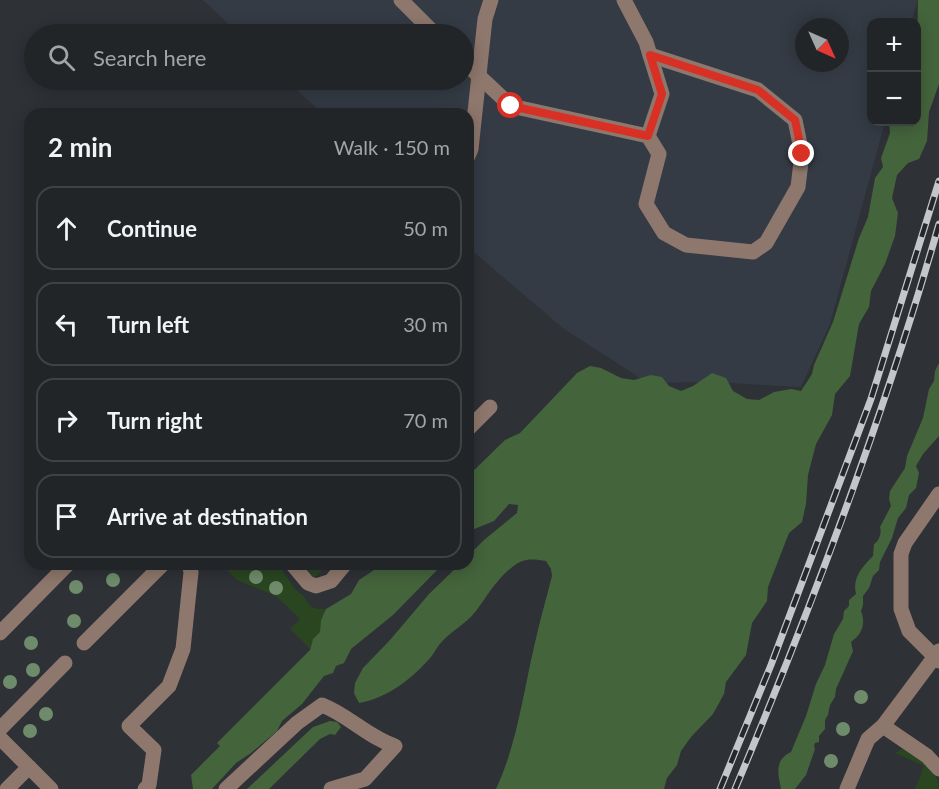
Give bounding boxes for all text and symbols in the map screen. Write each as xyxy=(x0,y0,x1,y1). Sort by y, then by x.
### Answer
north arrow xyxy=(795,18,849,72)
map controls xyxy=(867,18,921,126)
button: + xyxy=(867,18,921,72)
search box xyxy=(24,24,474,90)
icon: search xyxy=(45,41,78,74)
text: Search here xyxy=(93,44,206,71)
button: − xyxy=(867,72,921,126)
route start xyxy=(497,92,523,118)
text: 2 min xyxy=(48,131,112,163)
text: Walk · 150 m xyxy=(334,135,450,159)
route end xyxy=(788,140,814,166)
icon: ahead xyxy=(50,212,83,245)
text: Continue xyxy=(107,215,197,242)
text: 50 m xyxy=(403,216,448,240)
icon: left xyxy=(50,308,83,341)
text: Turn left xyxy=(107,311,189,338)
text: 30 m xyxy=(403,312,448,336)
icon: right xyxy=(50,404,83,437)
text: Turn right xyxy=(107,407,202,434)
text: 70 m xyxy=(403,408,448,432)
icon: arrive xyxy=(50,500,83,533)
text: Arrive at destination xyxy=(107,503,308,530)

